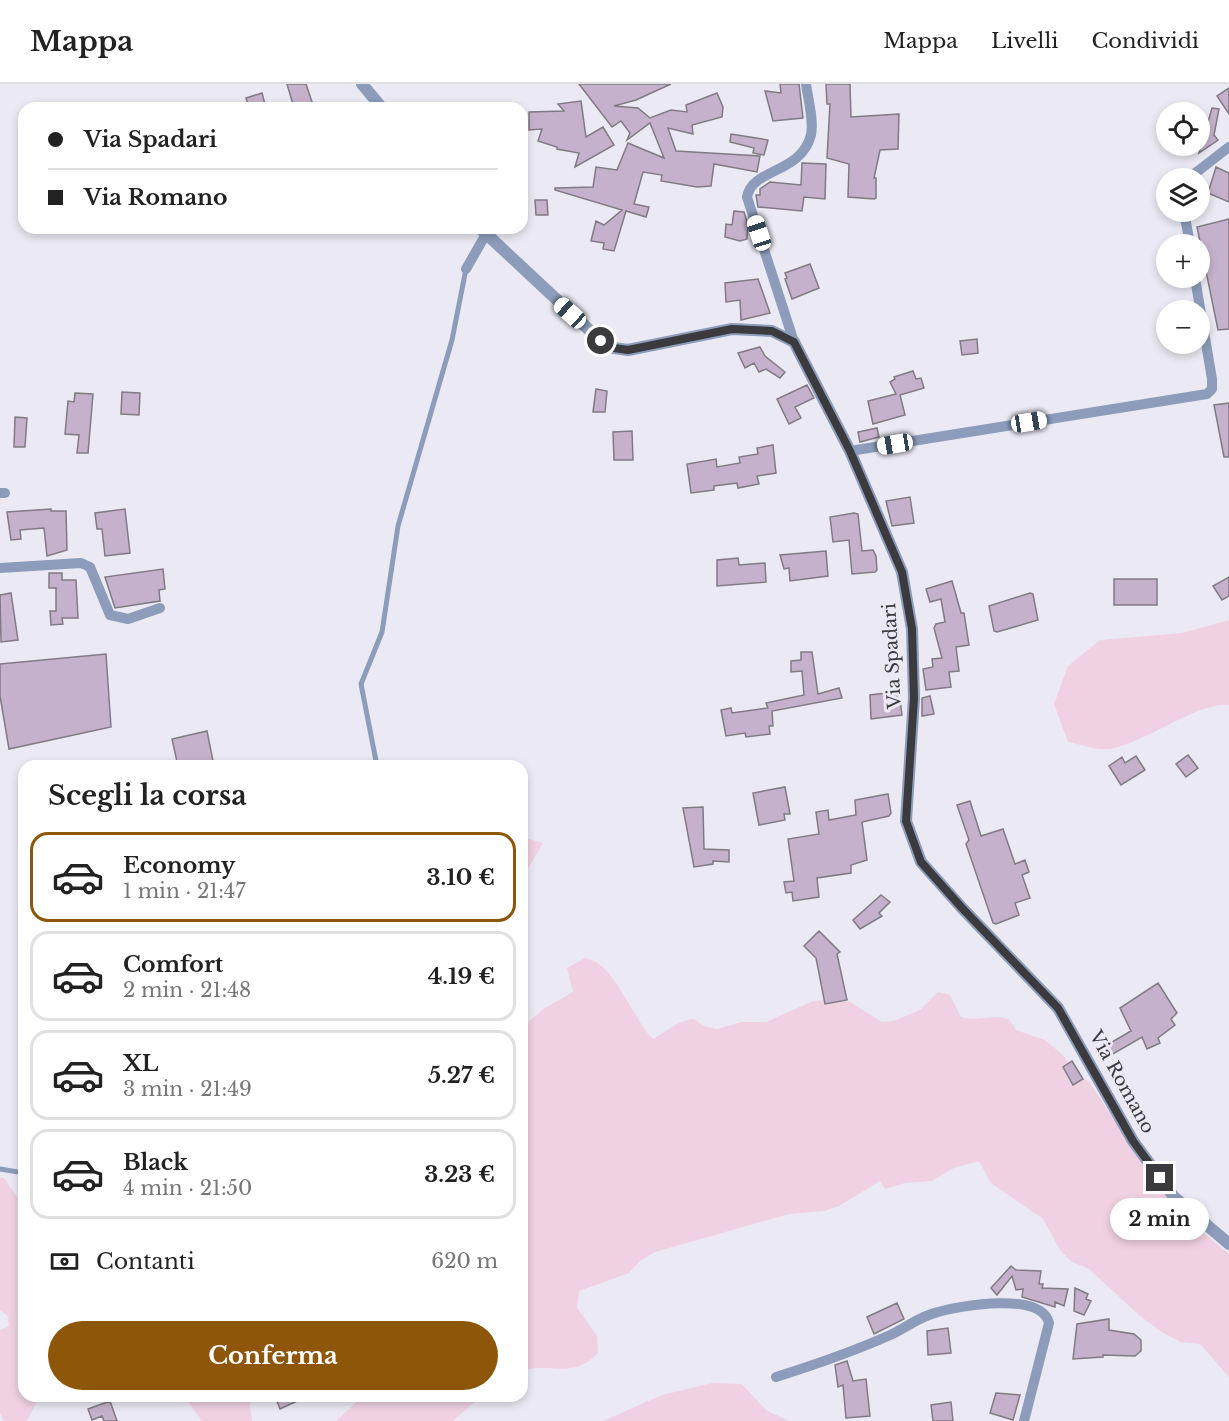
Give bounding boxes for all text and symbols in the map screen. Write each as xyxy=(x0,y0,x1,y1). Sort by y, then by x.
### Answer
text: Mappa xyxy=(30,24,133,59)
text: Mappa xyxy=(883,28,958,54)
text: Livelli xyxy=(991,28,1058,54)
text: Condividi xyxy=(1091,28,1199,54)
map controls xyxy=(1156,102,1210,354)
button: locate xyxy=(1156,102,1210,156)
text: Via Spadari xyxy=(84,126,217,153)
button: layers xyxy=(1156,168,1210,222)
text: Via Romano xyxy=(84,184,228,211)
car xyxy=(745,213,773,253)
button: + xyxy=(1156,234,1210,288)
car xyxy=(551,294,589,332)
button: − xyxy=(1156,300,1210,354)
route start xyxy=(587,327,614,354)
car xyxy=(1010,410,1048,434)
car xyxy=(876,432,914,456)
street label: Via Spadari xyxy=(878,603,906,710)
text: Scegli la corsa xyxy=(48,779,247,812)
icon: car xyxy=(51,850,105,904)
text: Economy xyxy=(123,852,235,879)
text: 3.10 € xyxy=(426,864,495,891)
text: 1 min · 21:47 xyxy=(123,879,246,903)
icon: car xyxy=(51,949,105,1003)
text: Comfort xyxy=(123,951,223,978)
text: 4.19 € xyxy=(428,963,495,990)
text: 2 min · 21:48 xyxy=(123,978,251,1002)
street label: Via Romano xyxy=(1084,1026,1159,1137)
icon: car xyxy=(51,1048,105,1102)
text: XL xyxy=(123,1050,158,1077)
text: 5.27 € xyxy=(428,1062,495,1089)
text: 3 min · 21:49 xyxy=(123,1077,252,1101)
icon: car xyxy=(51,1147,105,1201)
text: Black xyxy=(123,1149,188,1176)
text: 3.23 € xyxy=(424,1161,495,1188)
route end xyxy=(1146,1164,1173,1191)
text: 4 min · 21:50 xyxy=(123,1176,252,1200)
callout: 2 min xyxy=(1110,1199,1210,1241)
text: 2 min xyxy=(1128,1207,1191,1231)
icon: cash xyxy=(48,1245,81,1278)
text: Contanti xyxy=(96,1248,195,1275)
text: 620 m xyxy=(431,1249,498,1273)
button: Conferma xyxy=(48,1321,498,1390)

